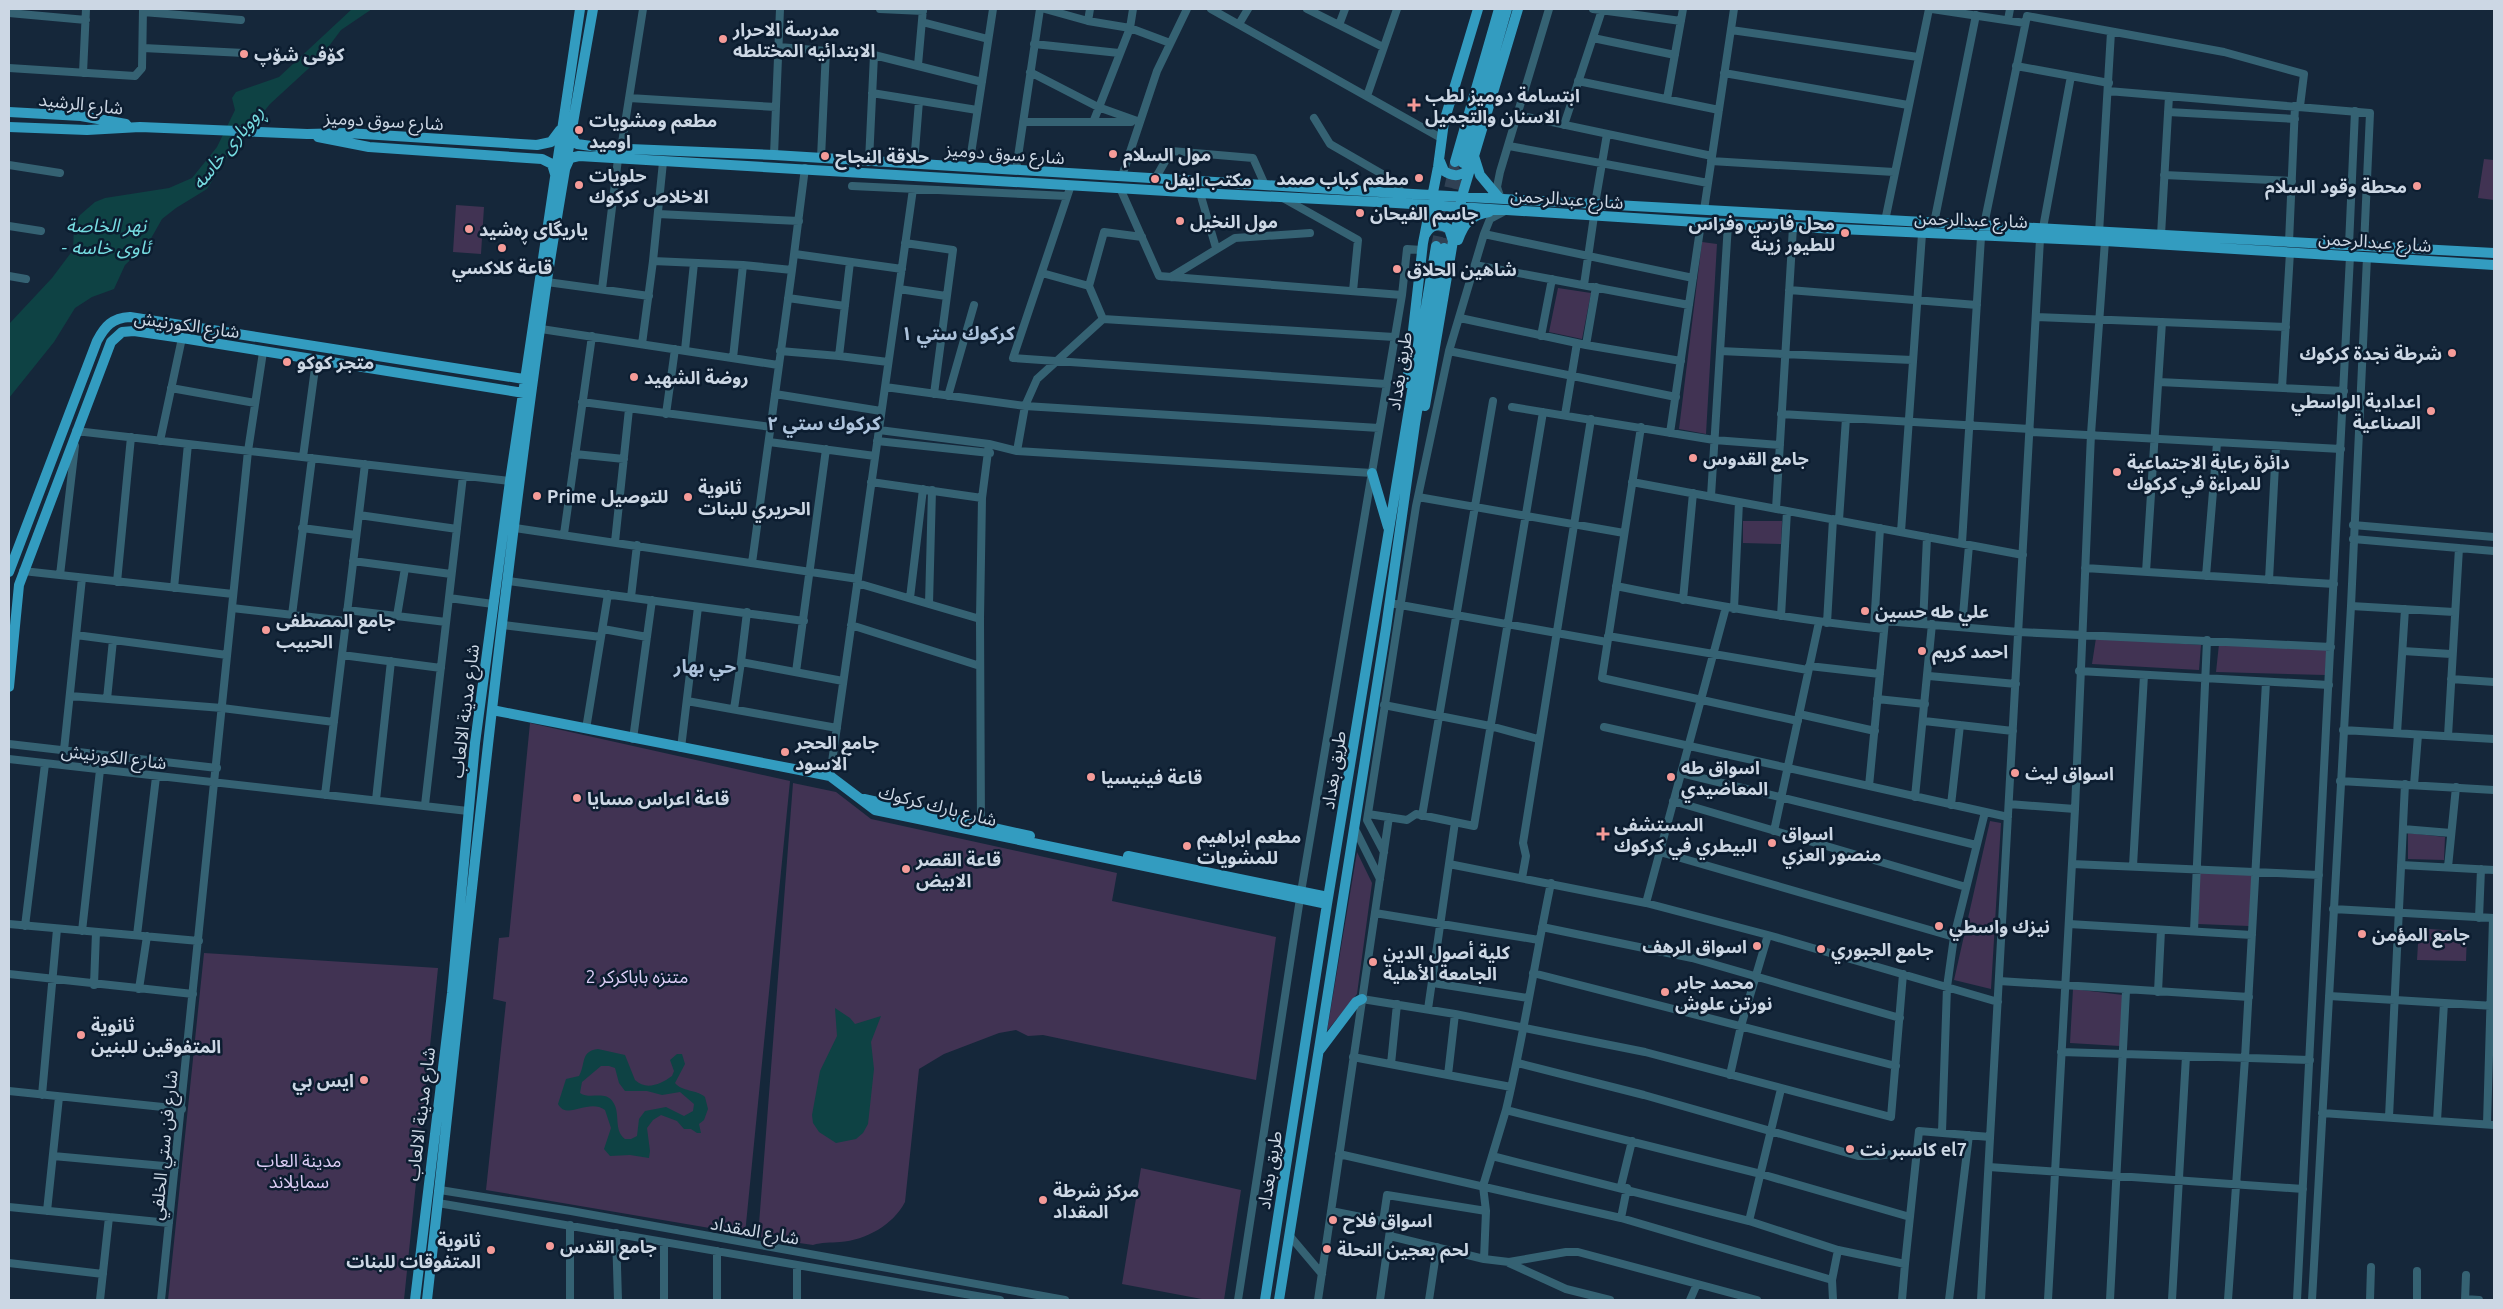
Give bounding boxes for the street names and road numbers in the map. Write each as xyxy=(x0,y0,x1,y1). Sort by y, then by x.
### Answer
street label: شارع الرشيد xyxy=(37,89,124,122)
street label: شارع سوق دوميز xyxy=(322,107,444,138)
street label: شارع سوق دوميز xyxy=(943,139,1065,172)
street label: شارع عبدالرحمن xyxy=(1509,184,1624,217)
street label: شارع عبدالرحمن xyxy=(1914,207,2028,236)
street label: شارع عبدالرحمن xyxy=(2317,227,2432,260)
street label: شارع الكورنيش xyxy=(132,307,241,346)
street label: طريق بغداد xyxy=(1383,330,1417,412)
street label: شارع مدينة الالعاب xyxy=(446,643,487,780)
street label: طريق بغداد xyxy=(1317,729,1351,811)
street label: شارع الكورنيش xyxy=(59,740,168,777)
street label: شارع بارك كركوك xyxy=(876,781,999,834)
street label: شارع مدينة الالعاب xyxy=(402,1046,443,1183)
street label: شارع فن ستي الخلفي xyxy=(145,1069,186,1222)
street label: طريق بغداد xyxy=(1253,1129,1287,1211)
street label: شارع المقداد xyxy=(708,1212,801,1253)

